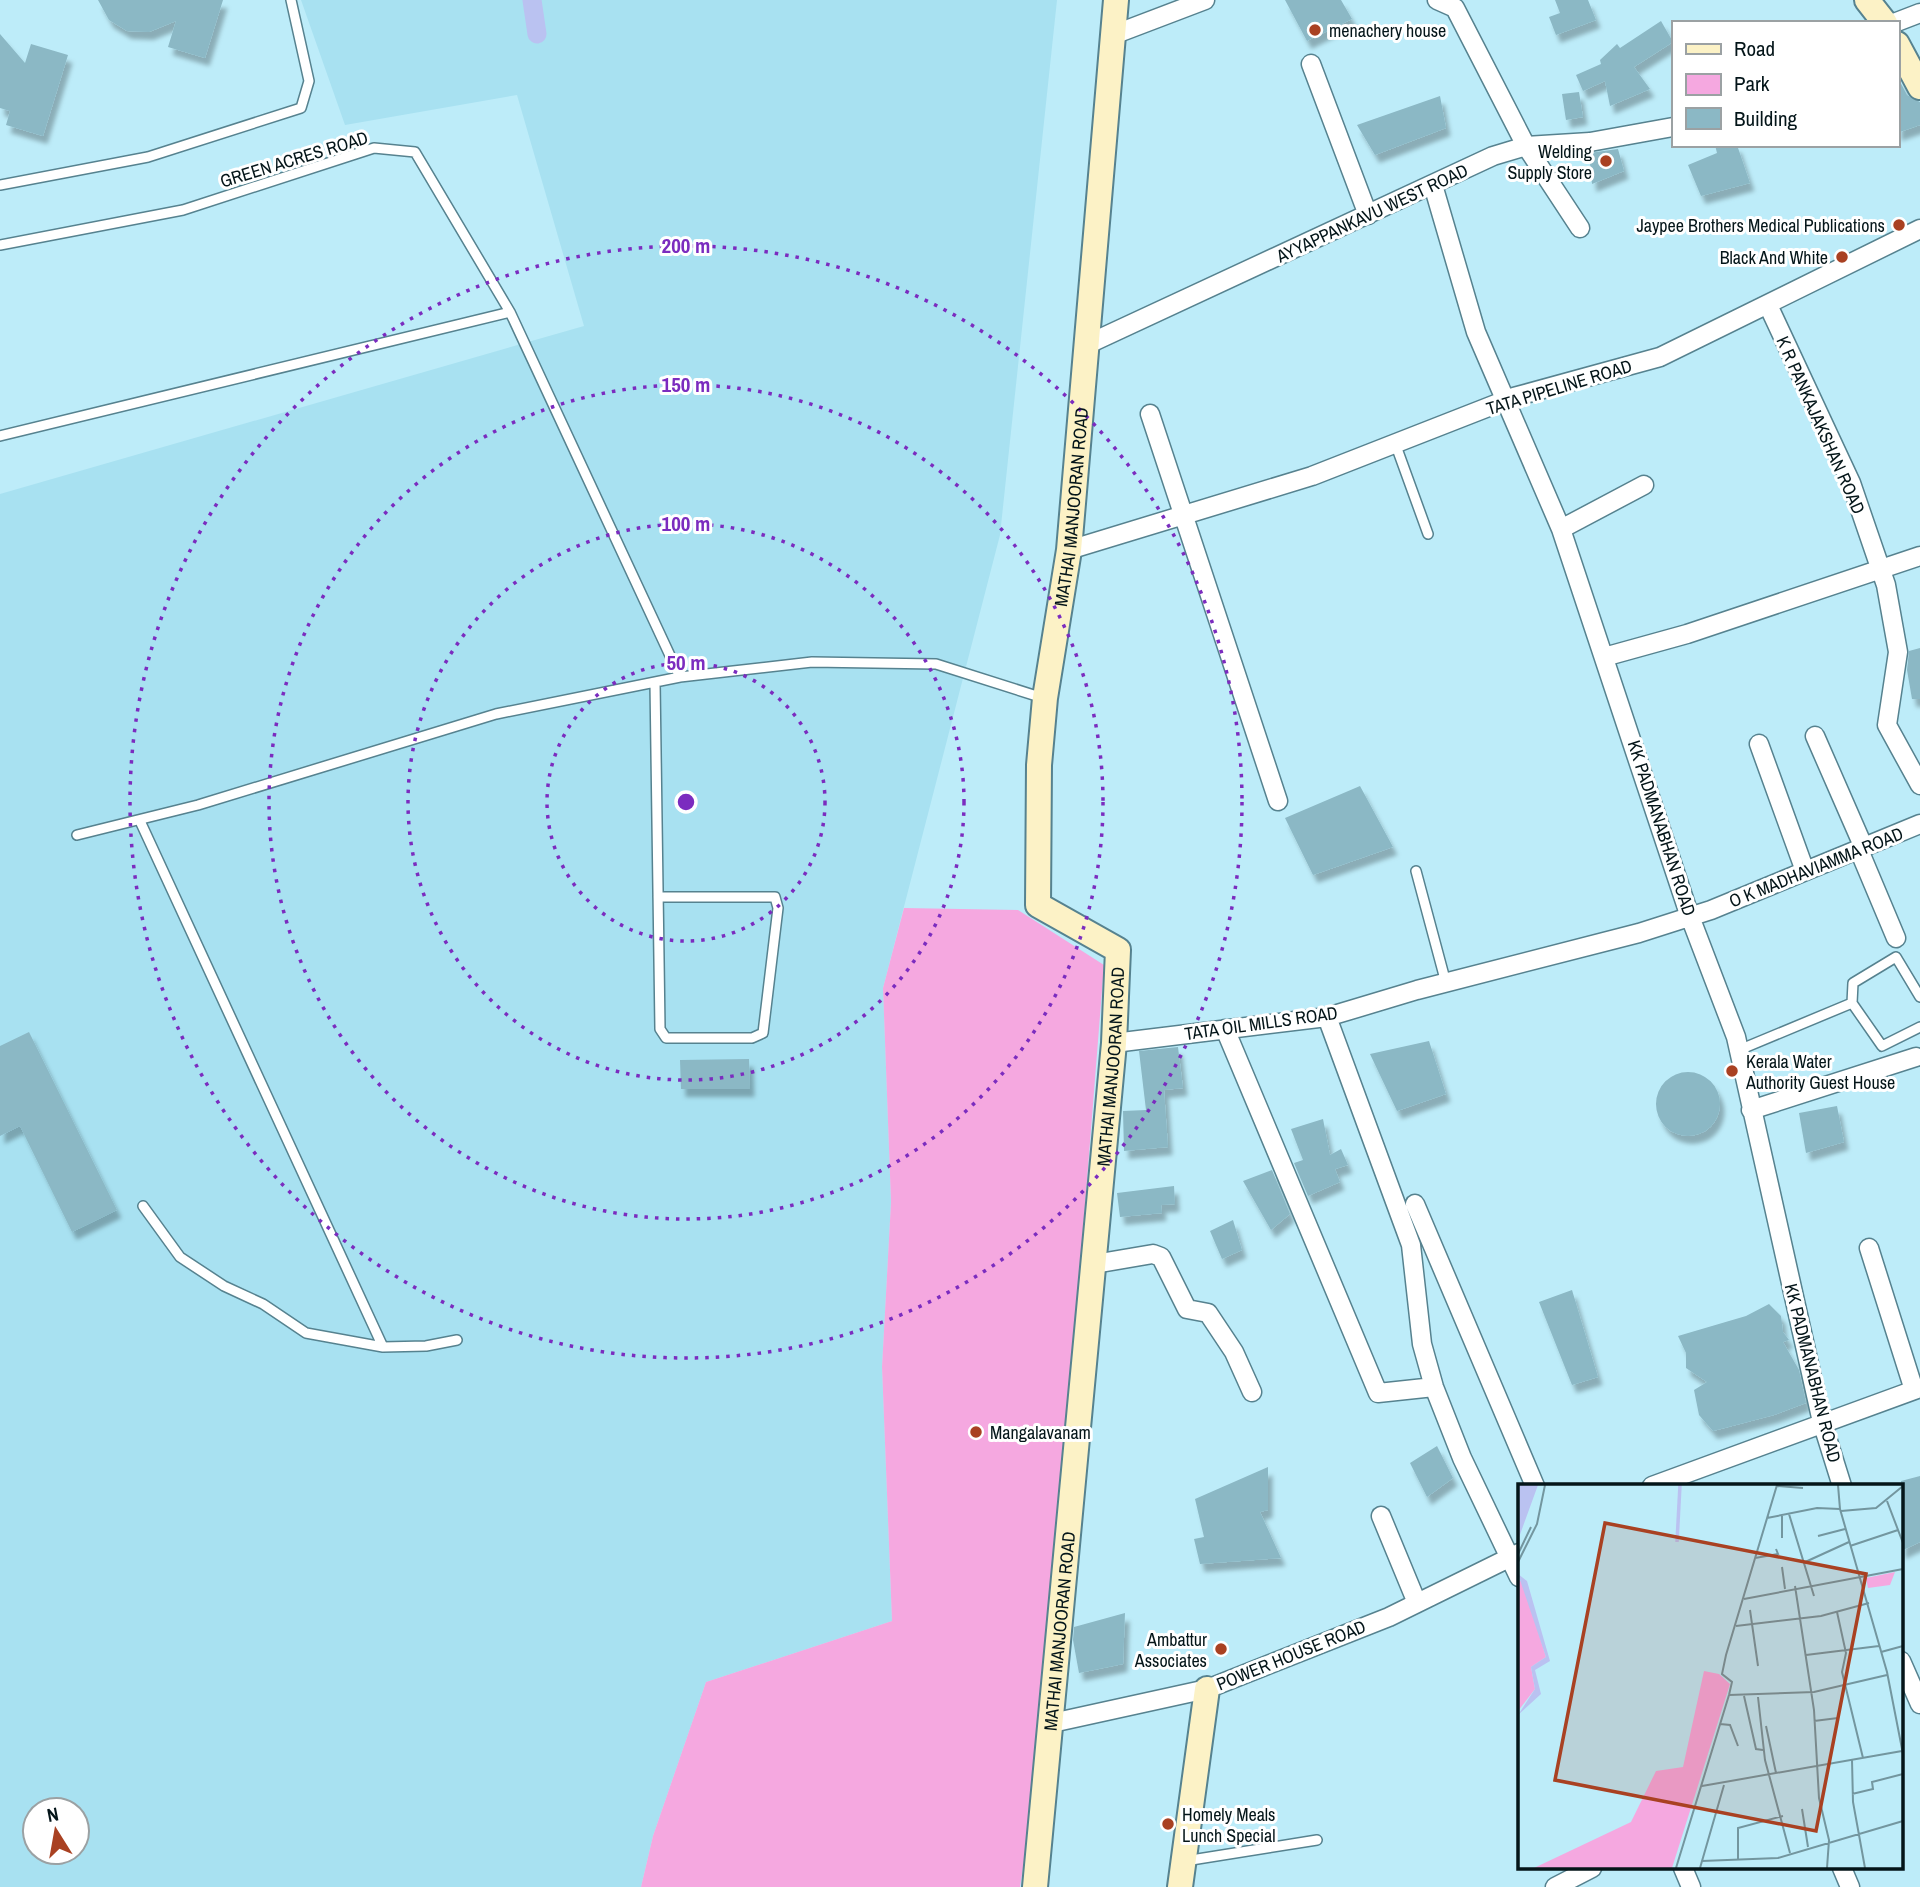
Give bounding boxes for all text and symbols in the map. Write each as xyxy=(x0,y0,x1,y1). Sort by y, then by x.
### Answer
place label: menachery house xyxy=(1329,18,1446,43)
legend xyxy=(1672,21,1899,147)
marker: menachery house xyxy=(1307,22,1323,38)
text: Road xyxy=(1734,34,1775,63)
text: Park xyxy=(1734,69,1770,98)
text: Building xyxy=(1734,104,1798,133)
street label: GREEN ACRES ROAD xyxy=(217,125,371,193)
place label: Welding Supply Store xyxy=(1507,139,1593,185)
marker: Welding Supply Store xyxy=(1598,153,1614,169)
street label: AYYAPPANKAVU WEST ROAD xyxy=(1271,158,1472,269)
place label: Jaypee Brothers Medical Publications xyxy=(1636,213,1885,238)
marker: Jaypee Brothers Medical Publications xyxy=(1891,217,1907,233)
text: 200 m xyxy=(662,231,710,260)
place label: Black And White xyxy=(1720,245,1828,270)
marker: Black And White xyxy=(1834,249,1850,265)
street label: K R PANKAJAKSHAN ROAD xyxy=(1770,332,1872,518)
street label: TATA PIPELINE ROAD xyxy=(1483,353,1635,421)
text: 150 m xyxy=(662,370,710,399)
street label: MATHAI MANJOORAN ROAD xyxy=(1048,406,1094,608)
text: 100 m xyxy=(662,509,710,538)
text: 50 m xyxy=(666,648,706,677)
street label: KK PADMANABHAN ROAD xyxy=(1622,737,1702,919)
centre of rings xyxy=(674,790,698,814)
street label: O K MADHAVIAMMA ROAD xyxy=(1725,821,1907,913)
street label: MATHAI MANJOORAN ROAD xyxy=(1090,966,1130,1167)
street label: TATA OIL MILLS ROAD xyxy=(1183,1000,1339,1046)
place label: Kerala Water Authority Guest House xyxy=(1745,1049,1895,1095)
marker: Kerala Water Authority Guest House xyxy=(1724,1063,1740,1079)
street label: KK PADMANABHAN ROAD xyxy=(1779,1281,1847,1465)
place label: Mangalavanam xyxy=(990,1420,1091,1445)
marker: Mangalavanam xyxy=(968,1424,984,1440)
inset map xyxy=(1518,1484,1902,1870)
street label: MATHAI MANJOORAN ROAD xyxy=(1037,1530,1081,1732)
street label: POWER HOUSE ROAD xyxy=(1213,1614,1369,1696)
place label: Ambattur Associates xyxy=(1134,1627,1207,1673)
marker: Ambattur Associates xyxy=(1213,1641,1229,1657)
north arrow xyxy=(21,1796,91,1866)
text: N xyxy=(45,1800,61,1828)
place label: Homely Meals Lunch Special xyxy=(1182,1802,1276,1848)
marker: Homely Meals Lunch Special xyxy=(1160,1816,1176,1832)

